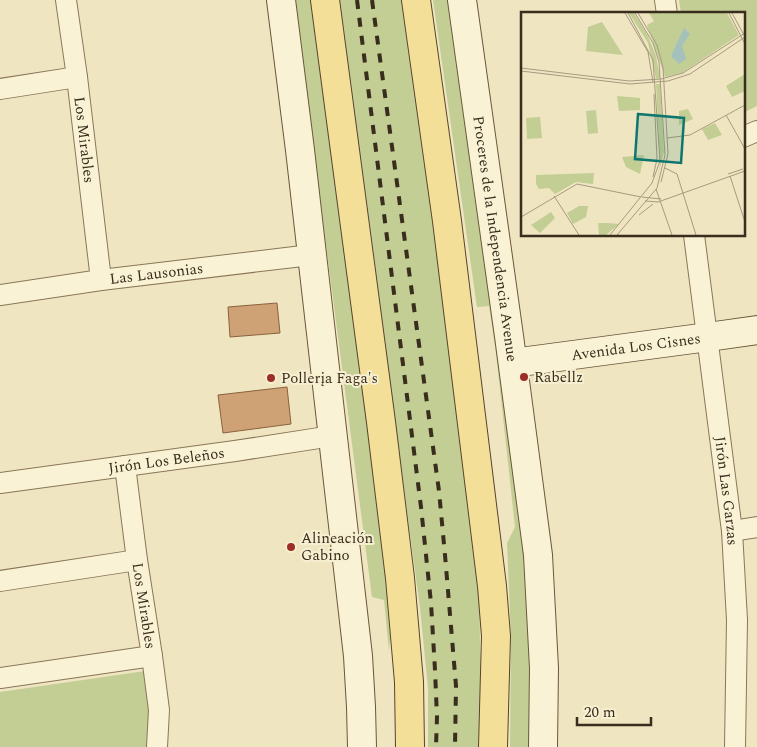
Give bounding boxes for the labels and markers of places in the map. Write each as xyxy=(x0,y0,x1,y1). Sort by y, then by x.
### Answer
place label: Rabellz xyxy=(534,366,583,389)
place label: Pollerįa Faga's xyxy=(281,367,378,390)
marker: Rabellz xyxy=(518,371,530,383)
marker: Pollerįa Faga's xyxy=(265,372,277,384)
place label: Alineación Gabino xyxy=(301,527,374,567)
marker: Alineación Gabino xyxy=(285,541,297,553)

